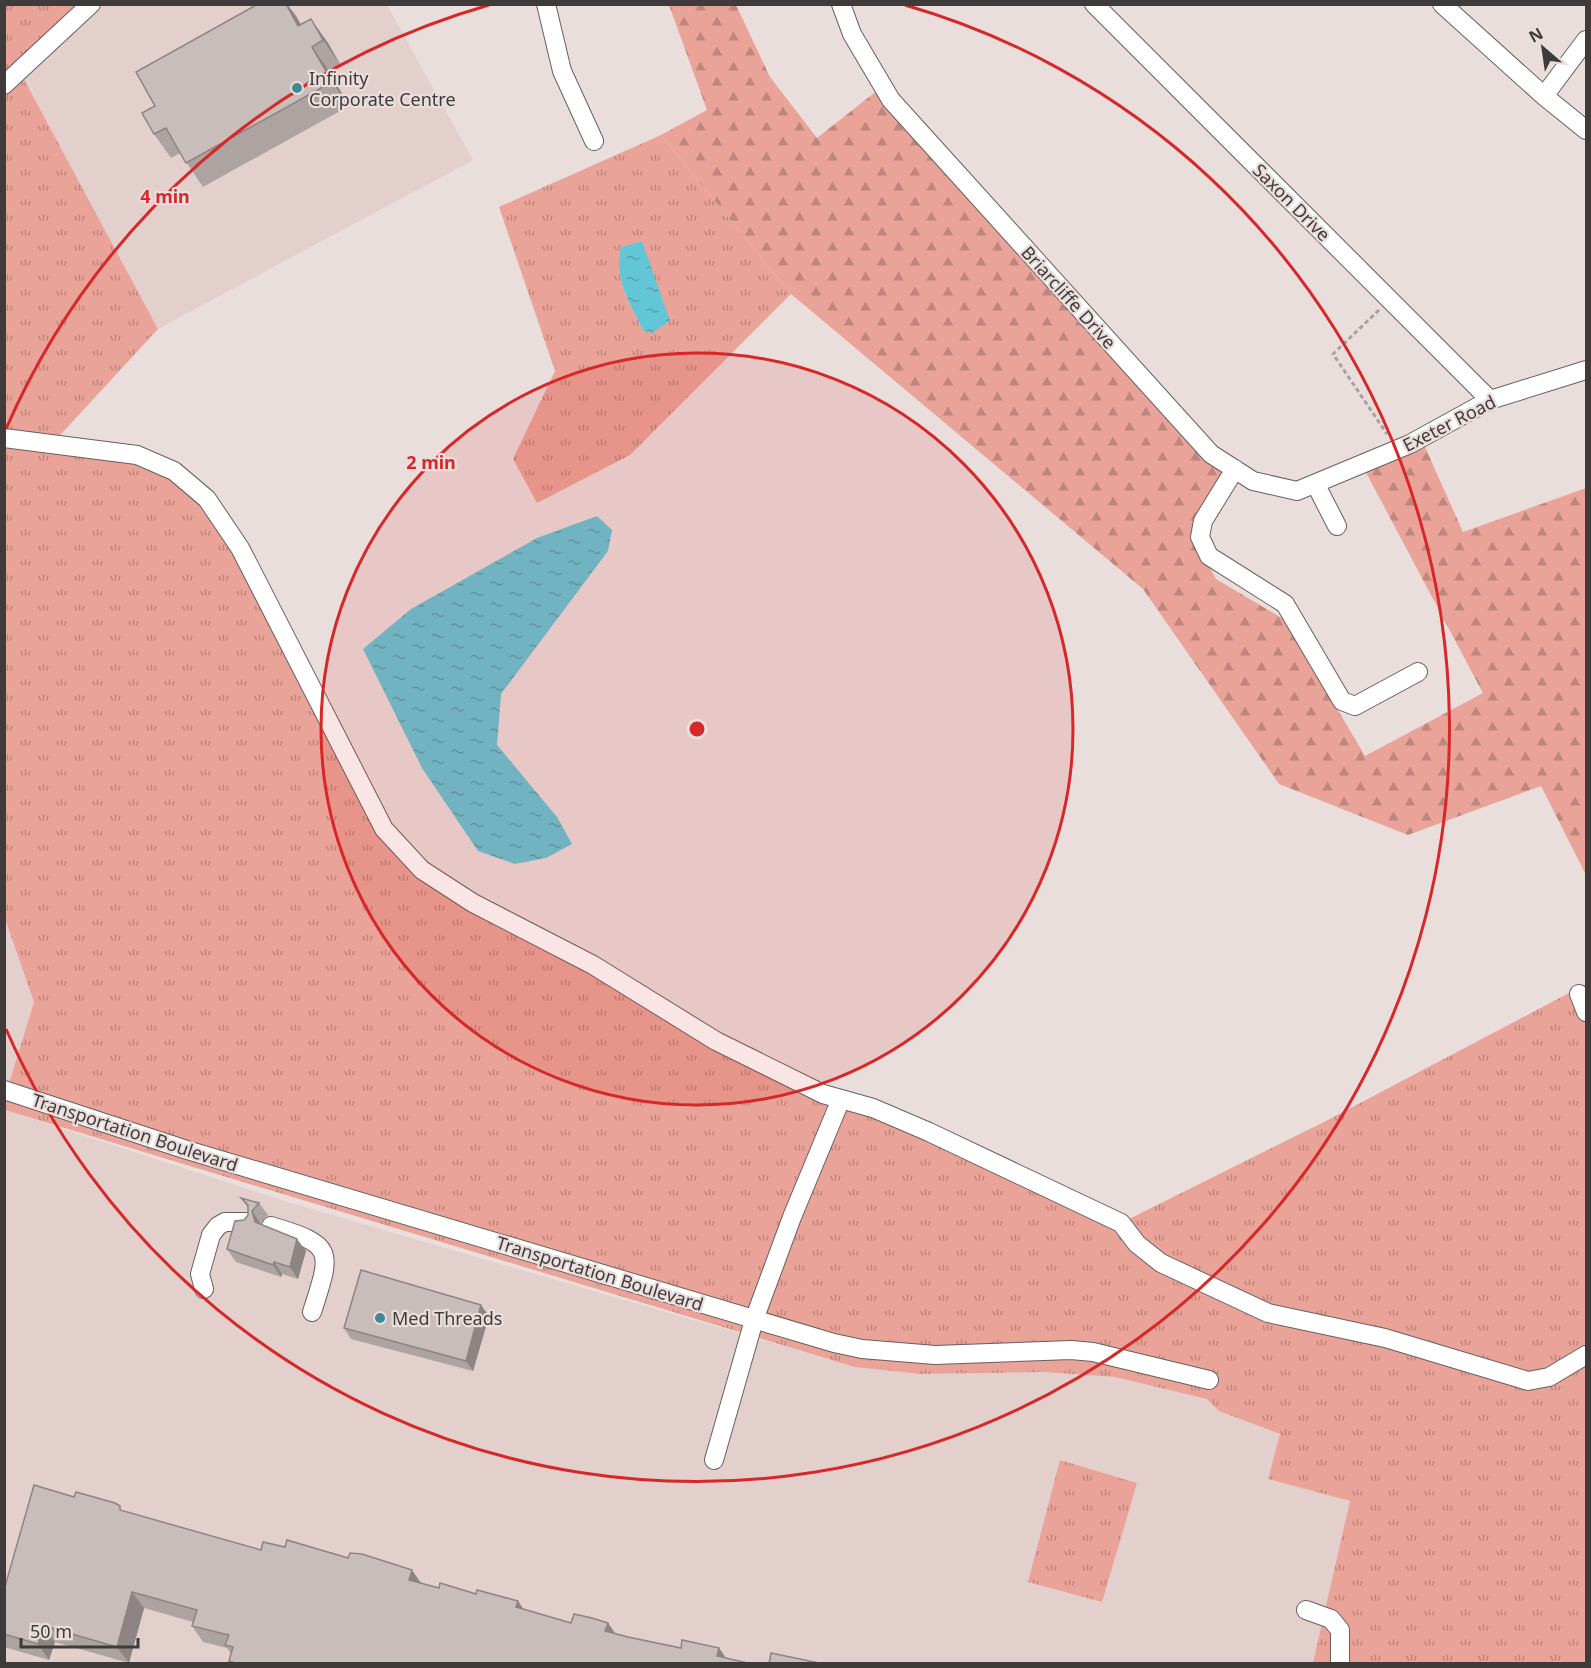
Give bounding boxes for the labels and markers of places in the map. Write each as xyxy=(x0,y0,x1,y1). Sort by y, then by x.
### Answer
place label: Infinity Corporate Centre xyxy=(309,66,456,111)
marker: Infinity Corporate Centre xyxy=(290,81,304,95)
centre of rings xyxy=(687,719,707,739)
place label: Med Threads xyxy=(392,1306,502,1330)
marker: Med Threads xyxy=(373,1311,387,1325)

